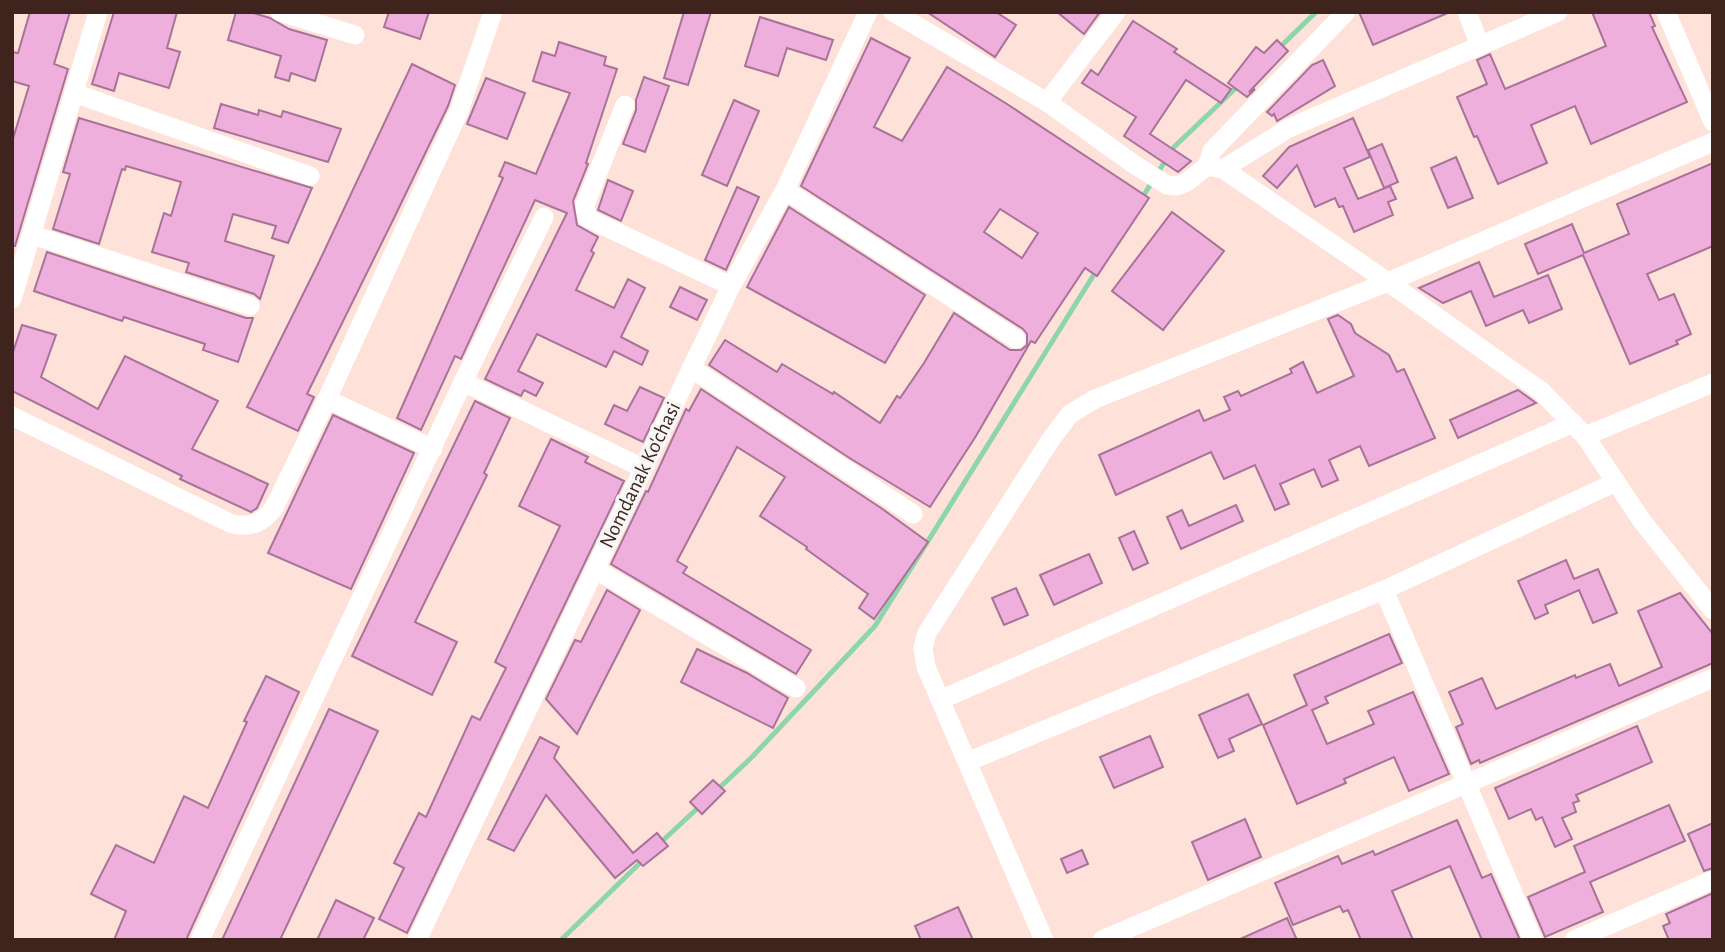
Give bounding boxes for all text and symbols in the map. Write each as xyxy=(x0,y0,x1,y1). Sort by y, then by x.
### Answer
street label: Nomdanak Ko'chasi xyxy=(596,399,684,551)

